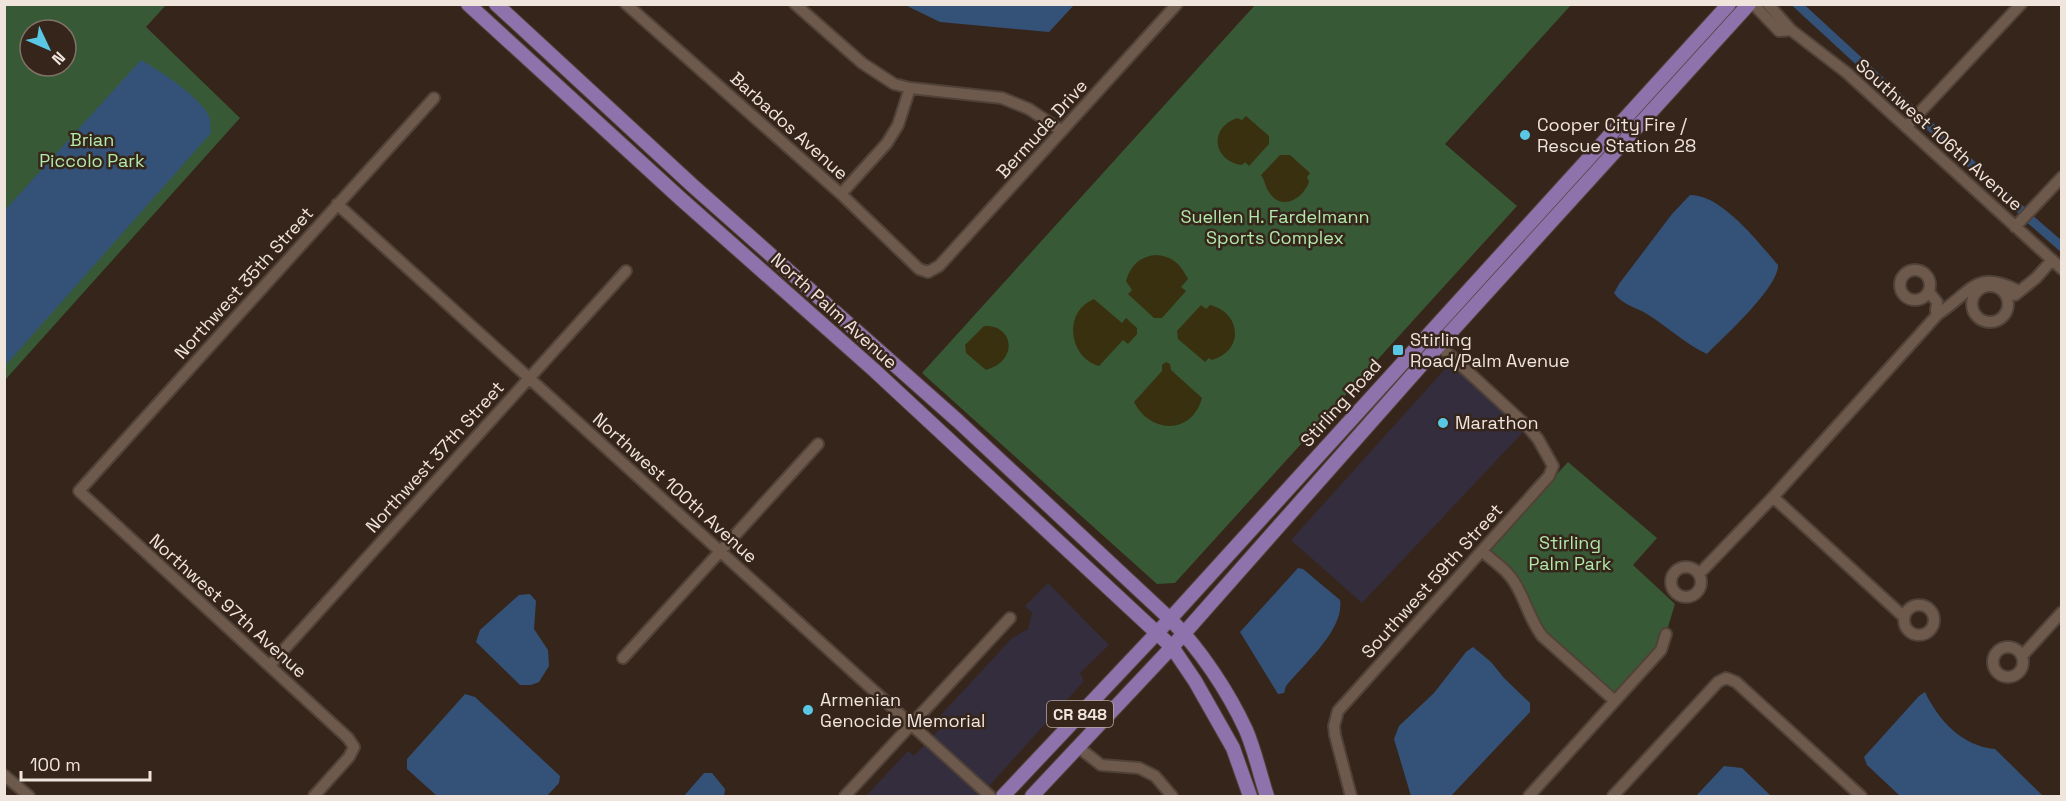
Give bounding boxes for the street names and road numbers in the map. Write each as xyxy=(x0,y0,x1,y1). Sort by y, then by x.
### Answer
street label: Southwest 106th Avenue xyxy=(1851,54,2028,216)
street label: Barbados Avenue xyxy=(726,67,853,185)
street label: Bermuda Drive xyxy=(991,74,1092,183)
street label: Northwest 35th Street xyxy=(169,202,318,363)
street label: North Palm Avenue xyxy=(766,248,902,374)
street label: Stirling Road xyxy=(1295,354,1386,452)
street label: Northwest 37th Street xyxy=(360,376,509,537)
street label: Northwest 100th Avenue xyxy=(588,407,763,568)
street label: Southwest 59th Street xyxy=(1356,499,1507,663)
street label: Northwest 97th Avenue xyxy=(145,529,312,683)
road number: CR 848 xyxy=(1047,701,1113,727)

